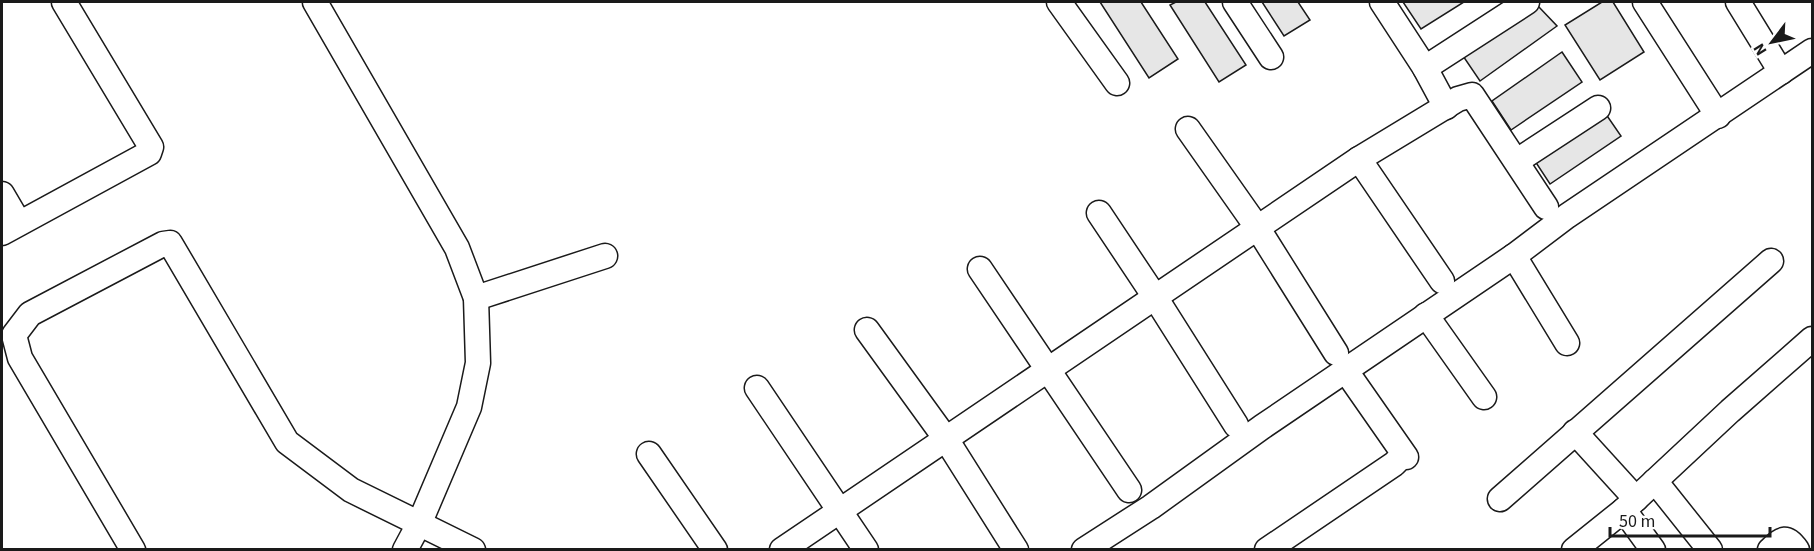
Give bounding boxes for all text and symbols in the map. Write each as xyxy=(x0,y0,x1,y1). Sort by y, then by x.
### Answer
north arrow xyxy=(1742,12,1802,72)
text: N xyxy=(1748,39,1772,60)
scale bar xyxy=(1610,500,1770,538)
text: 50 m xyxy=(1619,509,1655,534)

